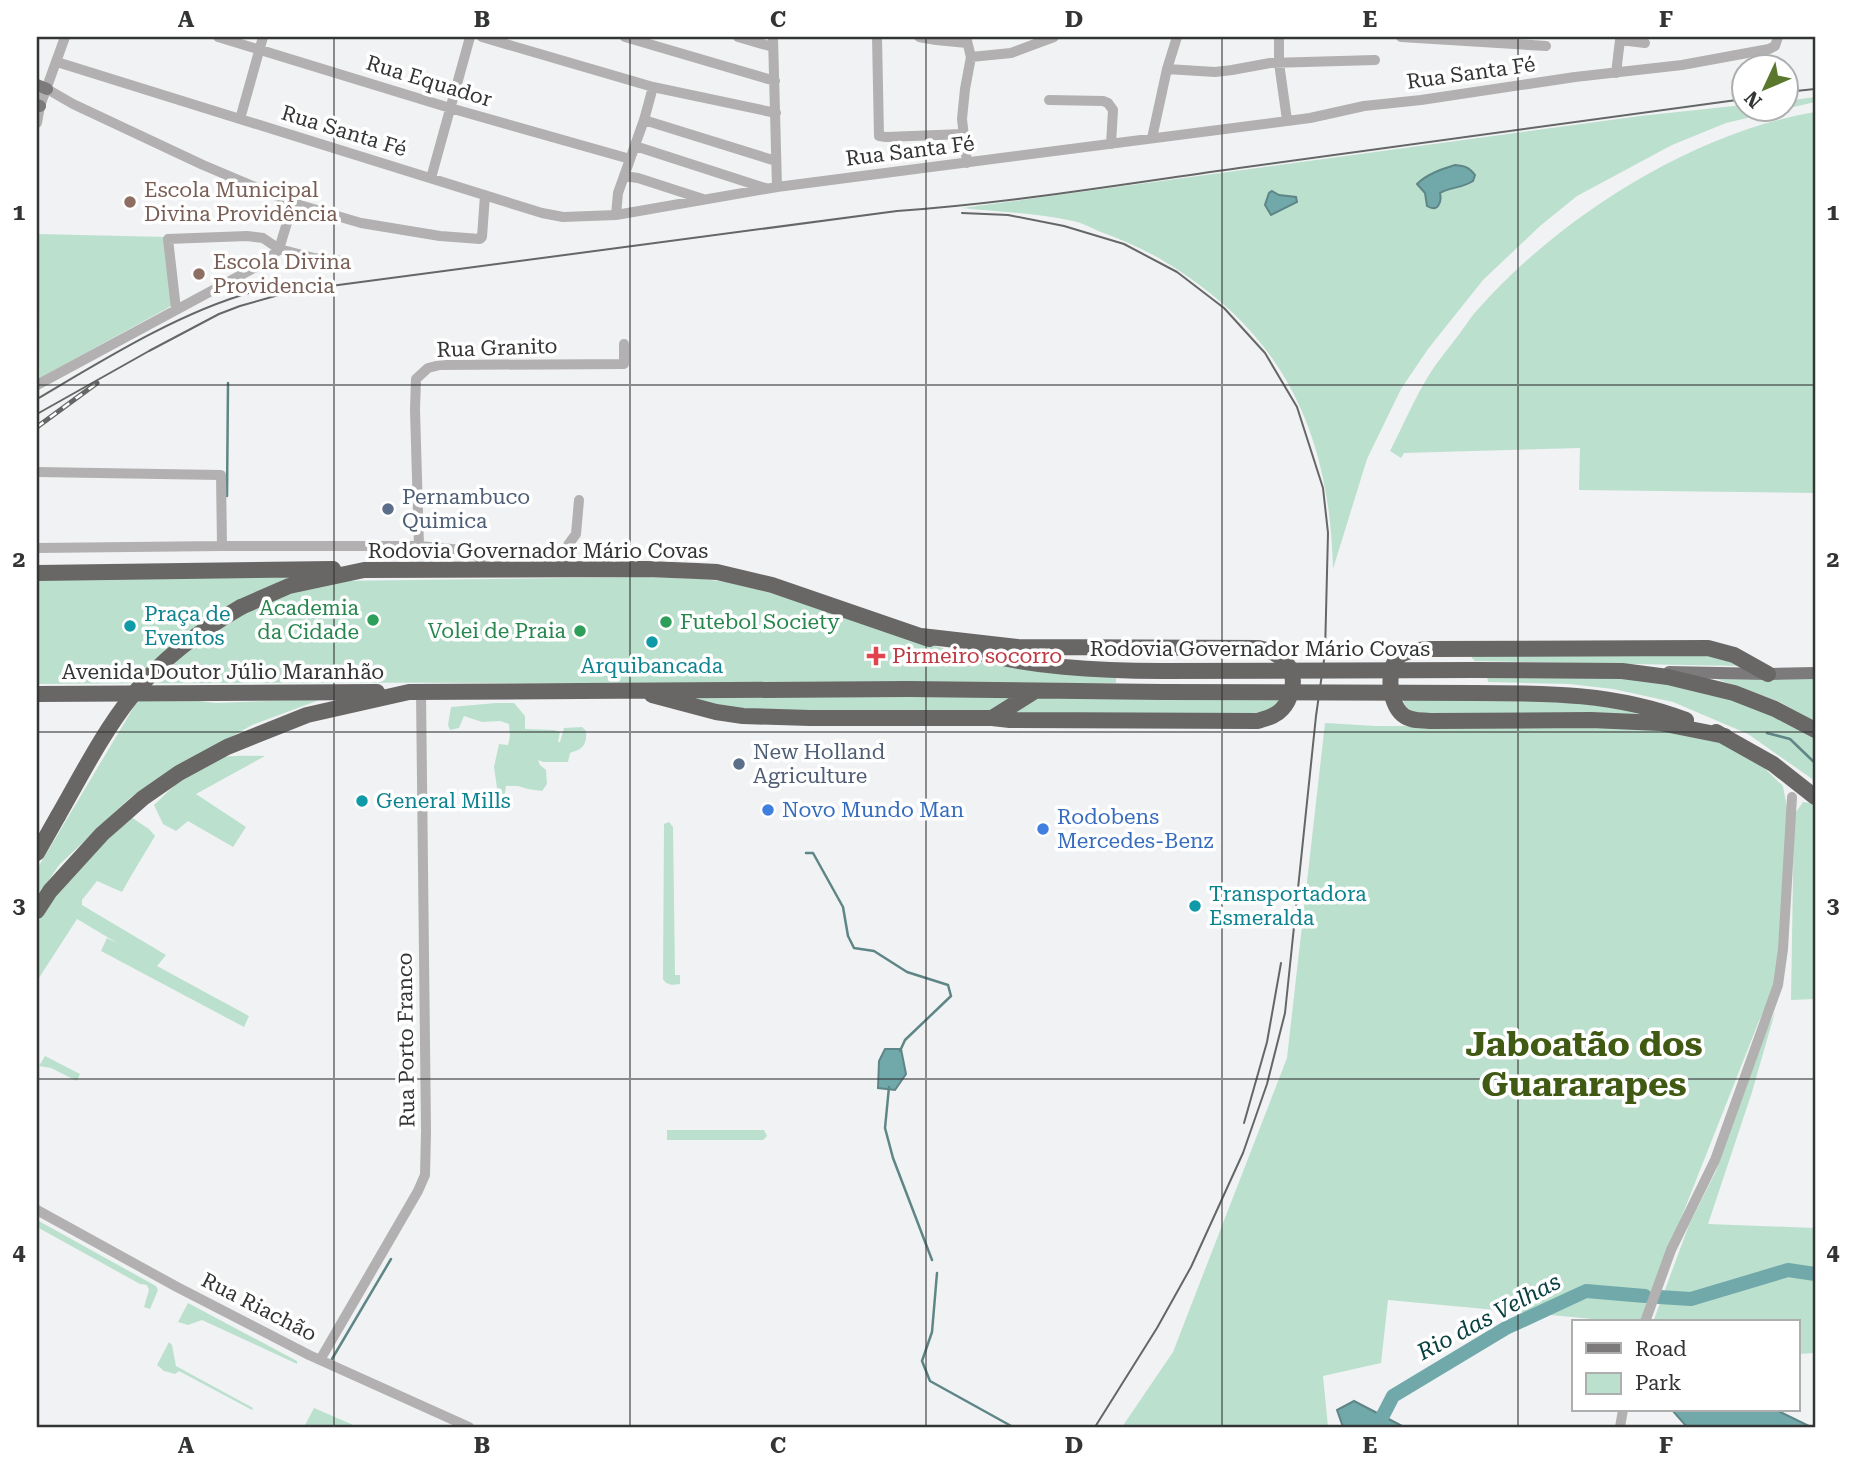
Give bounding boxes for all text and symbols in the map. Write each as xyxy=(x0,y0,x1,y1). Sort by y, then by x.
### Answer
text: A xyxy=(178,6,195,33)
text: B xyxy=(474,6,490,33)
text: C xyxy=(770,6,786,33)
text: D xyxy=(1065,6,1083,33)
text: E xyxy=(1363,6,1377,33)
text: F xyxy=(1659,6,1673,33)
street label: Rua Equador xyxy=(363,50,495,112)
street label: Rua Santa Fé xyxy=(1405,52,1537,94)
north arrow xyxy=(1730,52,1800,122)
text: N xyxy=(1740,86,1766,113)
street label: Rua Santa Fé xyxy=(278,101,410,161)
street label: Rua Santa Fé xyxy=(844,131,976,171)
place label: Escola Municipal Divina Providência xyxy=(144,178,338,226)
marker: Escola Municipal Divina Providência xyxy=(122,194,138,210)
text: 1 xyxy=(13,199,26,226)
text: 1 xyxy=(1827,199,1840,226)
place label: Escola Divina Providencia xyxy=(213,250,352,298)
marker: Escola Divina Providencia xyxy=(191,266,207,282)
street label: Rua Granito xyxy=(436,334,558,362)
place label: Pernambuco Quimica xyxy=(402,485,530,533)
marker: Pernambuco Quimica xyxy=(380,501,396,517)
street label: Rodovia Governador Mário Covas xyxy=(368,539,708,563)
text: 2 xyxy=(13,546,25,573)
text: 2 xyxy=(1827,546,1839,573)
place label: Academia da Cidade xyxy=(257,596,360,644)
place label: Praça de Eventos xyxy=(144,602,231,650)
place label: Futebol Society xyxy=(680,610,840,634)
marker: Academia da Cidade xyxy=(365,612,381,628)
marker: Futebol Society xyxy=(658,614,674,630)
marker: Praça de Eventos xyxy=(122,618,138,634)
place label: Volei de Praia xyxy=(428,619,567,643)
marker: Volei de Praia xyxy=(572,623,588,639)
marker: Arquibancada xyxy=(644,634,660,650)
street label: Rodovia Governador Mário Covas xyxy=(1090,637,1430,661)
place label: Pirmeiro socorro xyxy=(892,644,1062,668)
marker: Pirmeiro socorro xyxy=(866,646,886,666)
place label: Arquibancada xyxy=(581,654,724,678)
street label: Avenida Doutor Júlio Maranhão xyxy=(62,660,384,684)
place label: New Holland Agriculture xyxy=(753,740,886,788)
marker: New Holland Agriculture xyxy=(731,756,747,772)
place label: General Mills xyxy=(376,789,511,813)
marker: General Mills xyxy=(354,793,370,809)
place label: Novo Mundo Man xyxy=(782,798,964,822)
marker: Novo Mundo Man xyxy=(760,802,776,818)
place label: Rodobens Mercedes-Benz xyxy=(1057,805,1214,853)
marker: Rodobens Mercedes-Benz xyxy=(1035,821,1051,837)
place label: Transportadora Esmeralda xyxy=(1209,882,1367,930)
text: 3 xyxy=(13,892,26,919)
text: 3 xyxy=(1827,892,1840,919)
marker: Transportadora Esmeralda xyxy=(1187,898,1203,914)
street label: Rua Porto Franco xyxy=(392,952,420,1128)
district label: Jaboatão dos Guararapes xyxy=(1465,1024,1703,1105)
text: 4 xyxy=(13,1239,26,1266)
text: 4 xyxy=(1827,1239,1840,1266)
street label: Rua Riachão xyxy=(198,1268,320,1346)
water label: Rio das Velhas xyxy=(1412,1268,1565,1367)
legend xyxy=(1572,1320,1800,1412)
text: Road xyxy=(1635,1337,1687,1361)
text: Park xyxy=(1635,1371,1681,1395)
text: A xyxy=(178,1432,195,1459)
text: B xyxy=(474,1432,490,1459)
text: C xyxy=(770,1432,786,1459)
text: D xyxy=(1065,1432,1083,1459)
text: E xyxy=(1363,1432,1377,1459)
text: F xyxy=(1659,1432,1673,1459)

